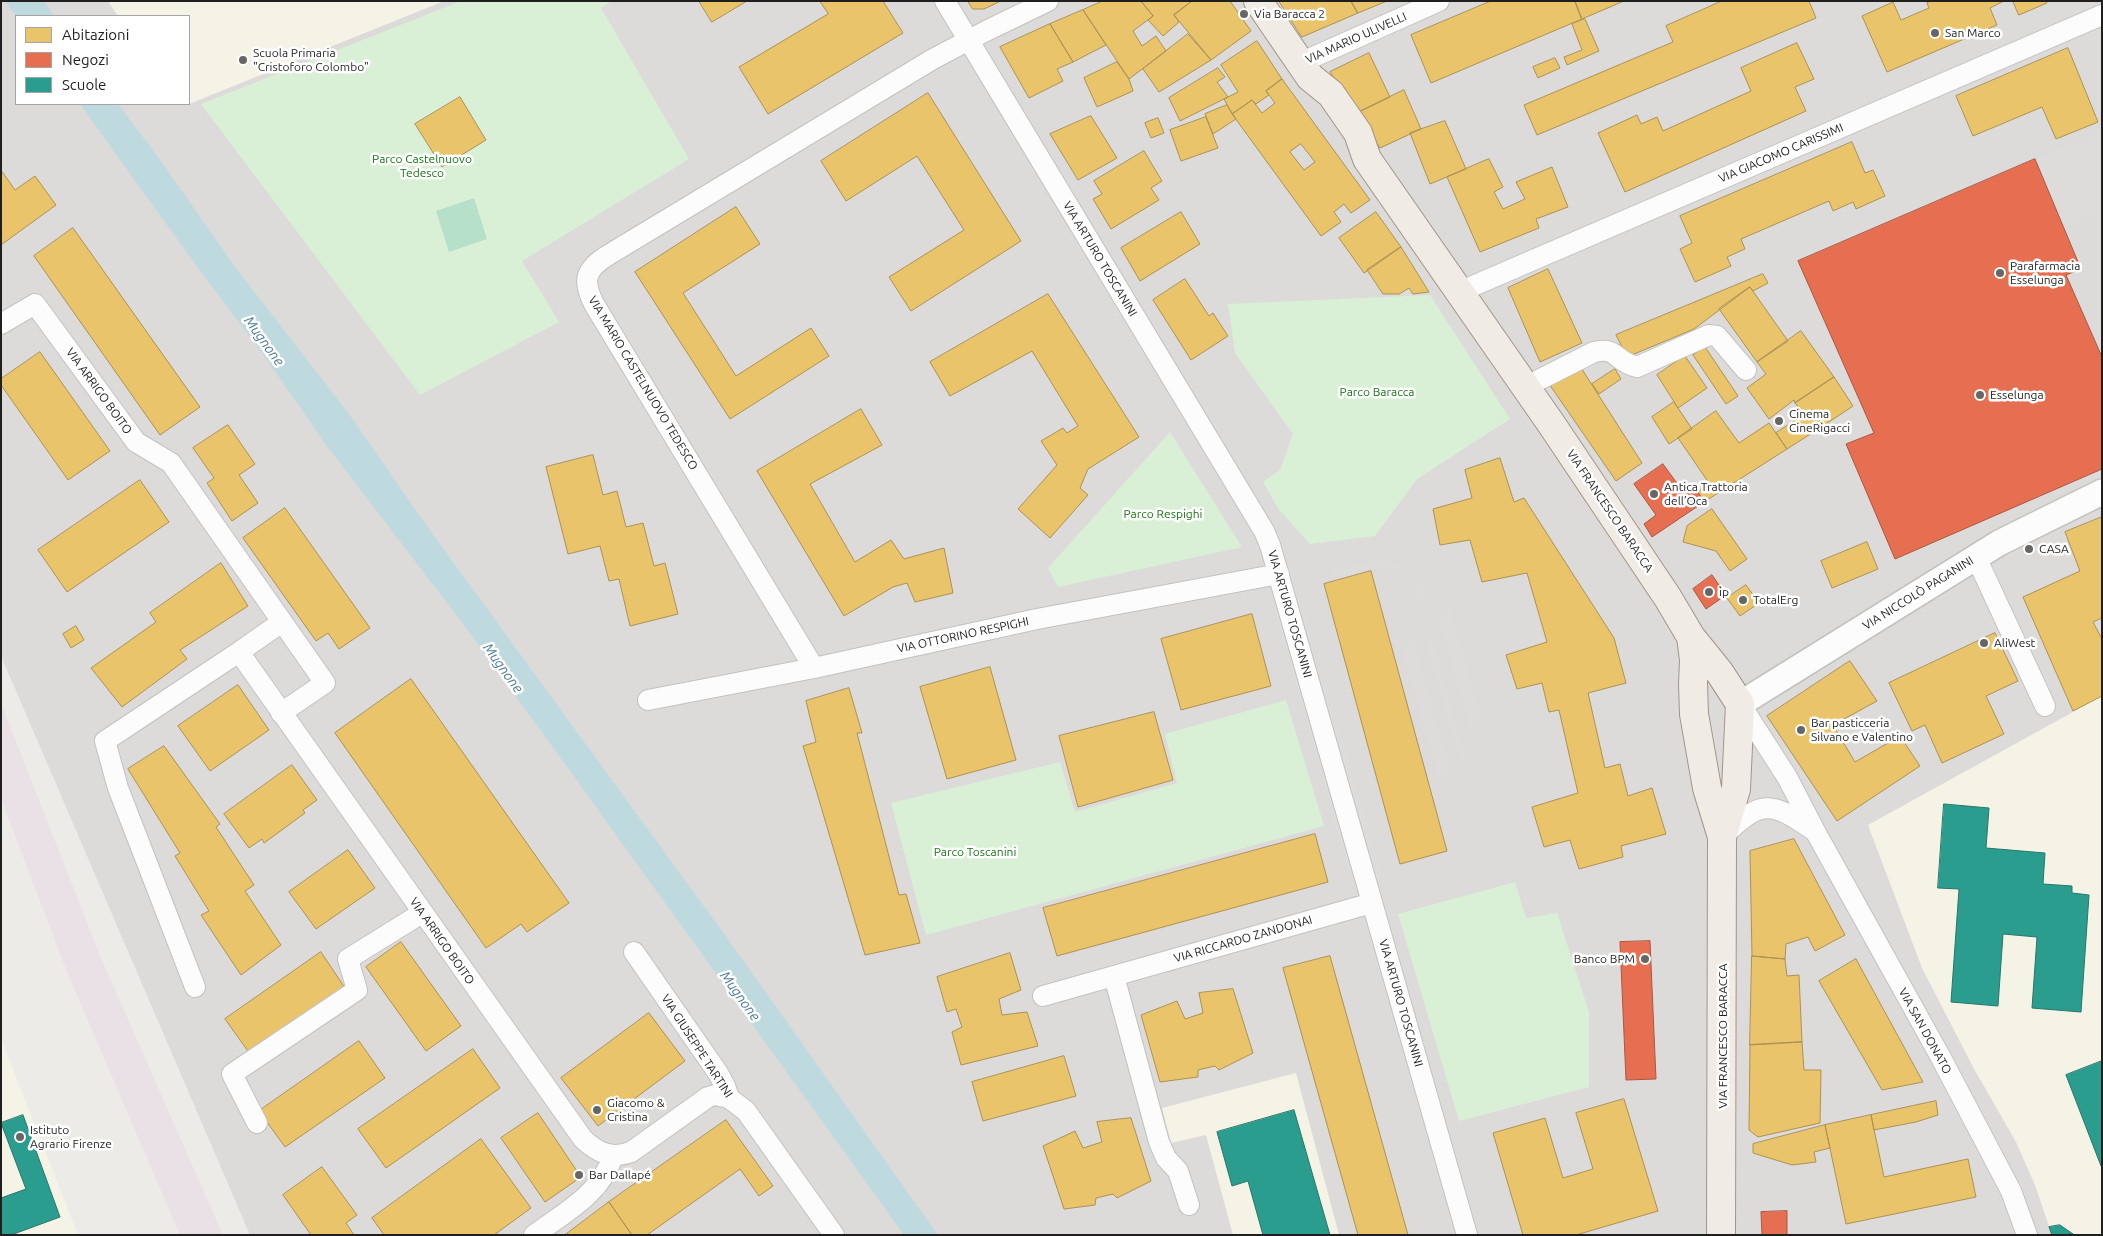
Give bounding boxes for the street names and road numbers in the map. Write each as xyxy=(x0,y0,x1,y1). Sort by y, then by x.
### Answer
street label: VIA MARIO ULIVELLI xyxy=(1303,9,1409,67)
street label: VIA GIACOMO CARISSIMI xyxy=(1716,120,1846,186)
street label: VIA ARTURO TOSCANINI xyxy=(1060,199,1140,319)
street label: VIA MARIO CASTELNUOVO TEDESCO xyxy=(585,293,701,473)
street label: VIA ARRIGO BOITO xyxy=(63,345,135,437)
street label: VIA FRANCESCO BARACCA xyxy=(1563,447,1657,575)
street label: VIA ARTURO TOSCANINI xyxy=(1265,549,1315,679)
street label: VIA NICCOLÒ PAGANINI xyxy=(1860,553,1976,633)
street label: VIA OTTORINO RESPIGHI xyxy=(896,614,1030,656)
street label: VIA ARRIGO BOITO xyxy=(407,895,477,987)
street label: VIA RICCARDO ZANDONAI xyxy=(1172,912,1314,966)
street label: VIA ARTURO TOSCANINI xyxy=(1376,938,1426,1068)
street label: VIA FRANCESCO BARACCA xyxy=(1716,964,1730,1108)
street label: VIA SAN DONATO xyxy=(1895,986,1955,1076)
street label: VIA GIUSEPPE TARTINI xyxy=(658,992,736,1100)

